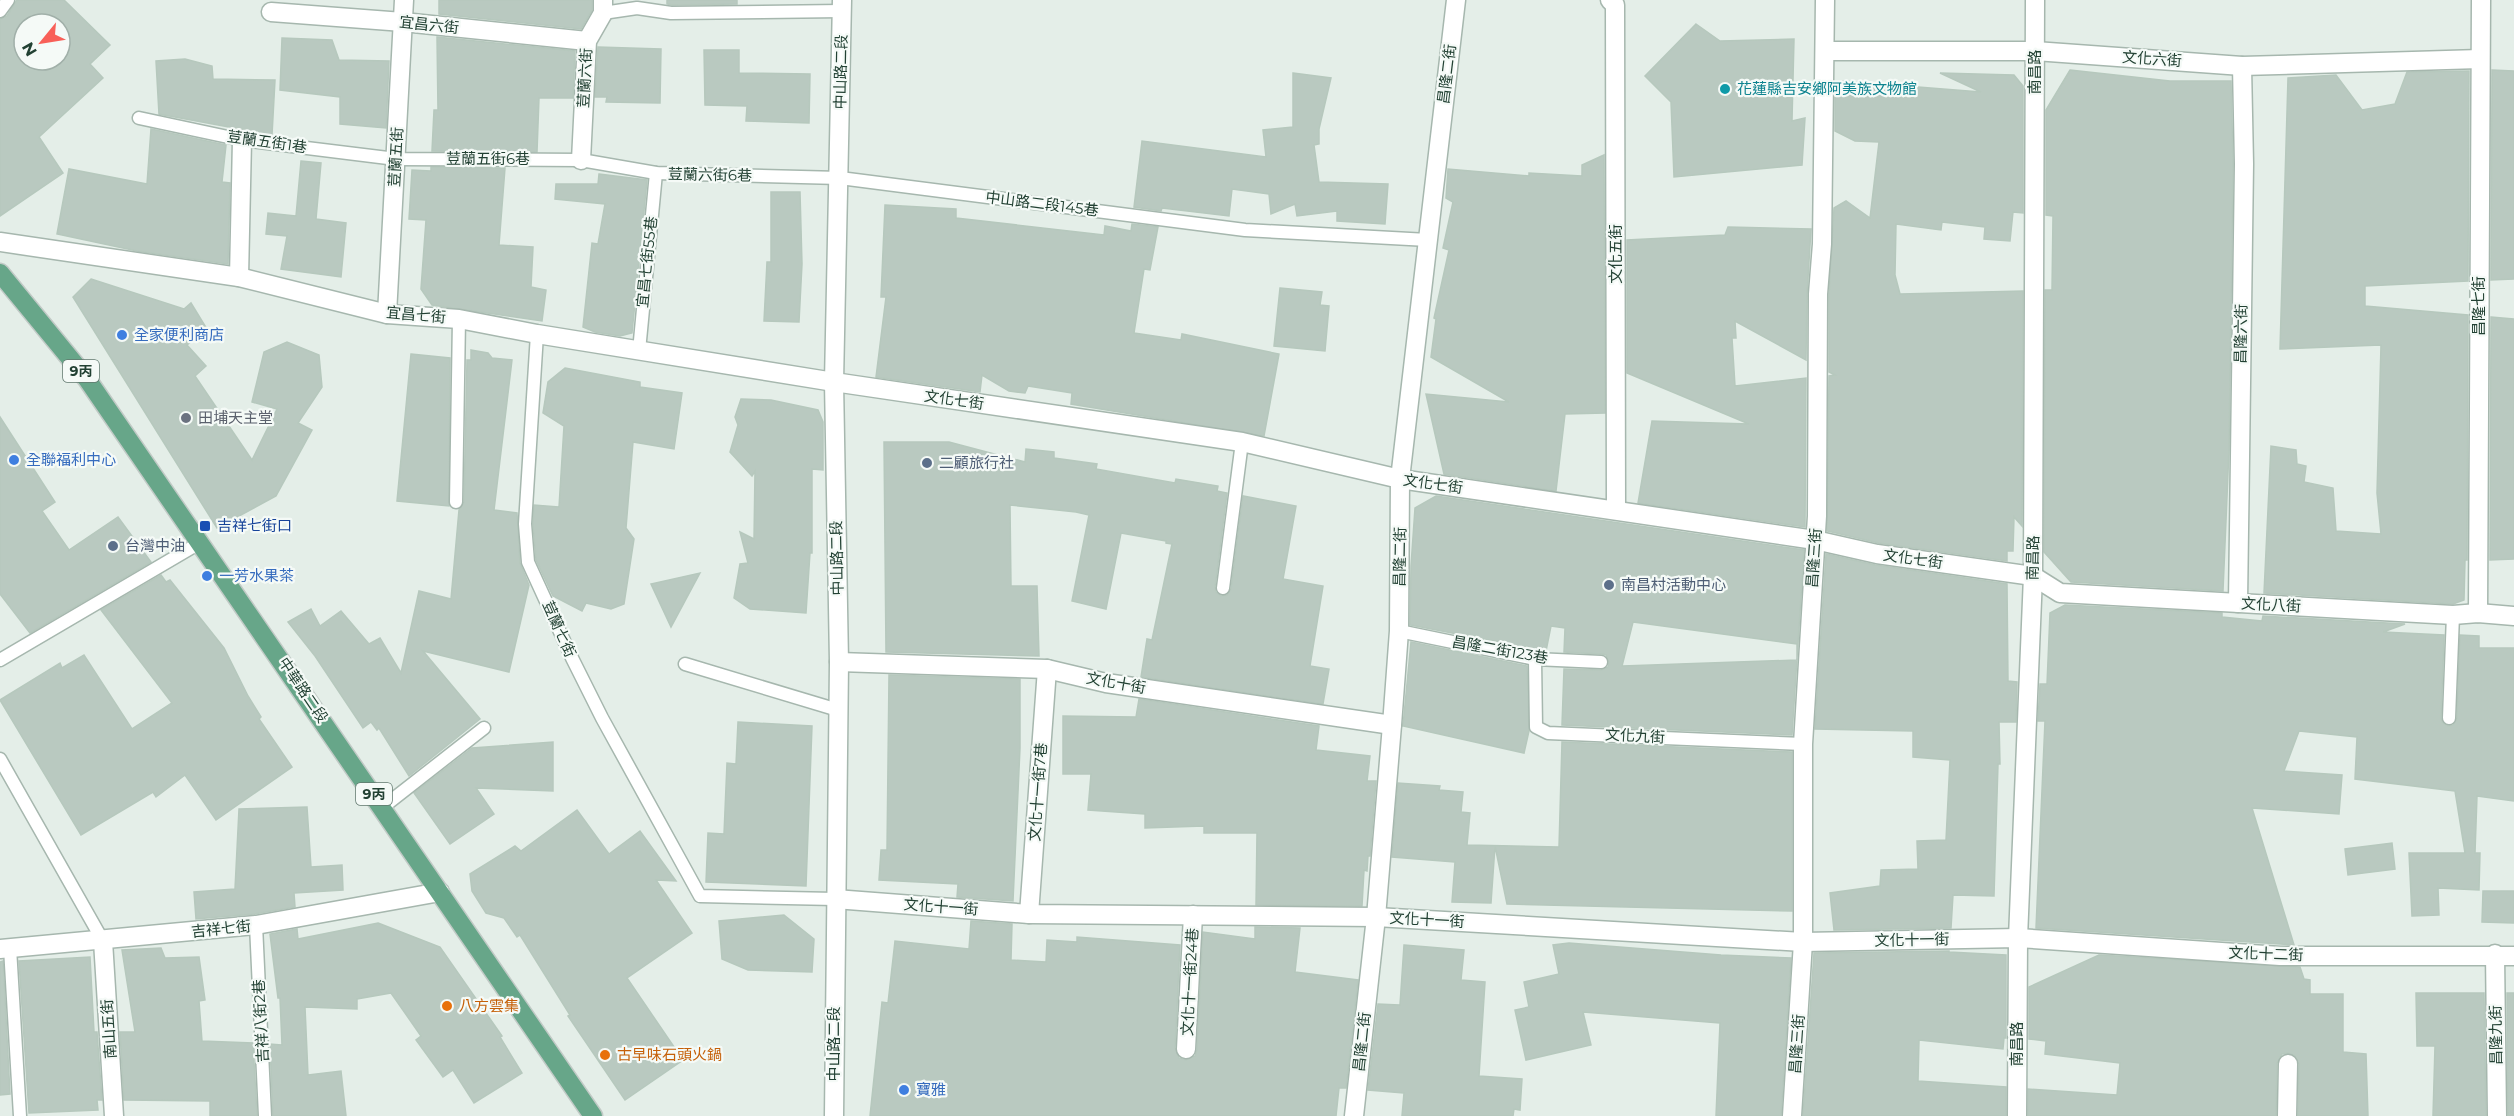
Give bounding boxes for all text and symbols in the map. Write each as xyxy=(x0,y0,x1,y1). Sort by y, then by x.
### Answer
north arrow xyxy=(12,12,72,72)
street label: 宜昌六街 xyxy=(398,12,460,37)
street label: 中山路二段 xyxy=(830,34,851,110)
text: N xyxy=(18,39,41,60)
street label: 昌隆二街 xyxy=(1433,43,1460,105)
street label: 文化六街 xyxy=(2121,47,2183,70)
street label: 荳蘭六街 xyxy=(573,48,596,108)
street label: 南昌路 xyxy=(2025,49,2044,95)
place label: 花蓮縣吉安鄉阿美族文物館 xyxy=(1737,79,1917,98)
marker: 花蓮縣吉安鄉阿美族文物館 xyxy=(1718,82,1732,96)
street label: 荳蘭五街1巷 xyxy=(226,127,308,157)
street label: 荳蘭五街 xyxy=(384,127,407,187)
street label: 荳蘭五街6巷 xyxy=(446,149,530,168)
street label: 荳蘭六街6巷 xyxy=(668,164,752,185)
street label: 中山路二段145巷 xyxy=(984,187,1100,220)
street label: 宜昌七街55巷 xyxy=(632,215,661,309)
street label: 文化五街 xyxy=(1606,224,1625,284)
street label: 昌隆七街 xyxy=(2469,276,2488,336)
street label: 宜昌七街 xyxy=(385,302,447,327)
street label: 昌隆六街 xyxy=(2230,304,2251,364)
place label: 全家便利商店 xyxy=(134,325,224,344)
marker: 全家便利商店 xyxy=(115,328,129,342)
road number: 9丙 xyxy=(63,360,99,382)
street label: 文化七街 xyxy=(923,386,985,413)
place label: 田埔天主堂 xyxy=(198,408,273,427)
marker: 田埔天主堂 xyxy=(179,411,193,425)
place label: 全聯福利中心 xyxy=(26,450,116,469)
marker: 全聯福利中心 xyxy=(7,453,21,467)
place label: 二顧旅行社 xyxy=(939,453,1014,472)
marker: 二顧旅行社 xyxy=(920,456,934,470)
street label: 文化七街 xyxy=(1402,470,1464,497)
place label: 吉祥七街口 xyxy=(217,516,292,535)
marker: 吉祥七街口 xyxy=(198,519,212,533)
street label: 中山路二段 xyxy=(826,520,847,596)
street label: 昌隆二街 xyxy=(1389,527,1410,587)
street label: 昌隆三街 xyxy=(1802,527,1825,589)
street label: 南昌路 xyxy=(2023,535,2042,581)
place label: 台灣中油 xyxy=(125,536,185,555)
marker: 台灣中油 xyxy=(106,539,120,553)
street label: 文化七街 xyxy=(1882,545,1944,572)
place label: 一芳水果茶 xyxy=(219,566,294,585)
marker: 一芳水果茶 xyxy=(200,569,214,583)
place label: 南昌村活動中心 xyxy=(1621,575,1726,594)
marker: 南昌村活動中心 xyxy=(1602,578,1616,592)
street label: 文化八街 xyxy=(2241,593,2301,616)
street label: 荳蘭七街 xyxy=(539,598,580,660)
street label: 昌隆二街123巷 xyxy=(1450,632,1550,667)
street label: 中華路二段 xyxy=(275,653,332,726)
street label: 文化十街 xyxy=(1085,668,1147,697)
street label: 文化九街 xyxy=(1605,724,1665,747)
street label: 文化十一街7巷 xyxy=(1025,742,1050,842)
road number: 9丙 xyxy=(356,783,392,805)
street label: 文化十一街 xyxy=(903,894,979,919)
street label: 文化十一街 xyxy=(1389,908,1465,931)
street label: 吉祥七街 xyxy=(190,916,252,941)
street label: 文化十一街24巷 xyxy=(1177,927,1202,1036)
street label: 文化十一街 xyxy=(1874,929,1950,950)
street label: 文化十二街 xyxy=(2228,943,2304,964)
street label: 吉祥八街2巷 xyxy=(249,979,272,1063)
place label: 八方雲集 xyxy=(459,996,519,1015)
street label: 南山五街 xyxy=(97,998,120,1060)
marker: 八方雲集 xyxy=(440,999,454,1013)
street label: 昌隆九街 xyxy=(2485,1005,2506,1065)
street label: 中山路二段 xyxy=(824,1006,843,1082)
street label: 昌隆二街 xyxy=(1349,1011,1374,1073)
street label: 昌隆三街 xyxy=(1785,1013,1808,1075)
street label: 南昌路 xyxy=(2007,1021,2026,1067)
place label: 古早味石頭火鍋 xyxy=(617,1045,722,1064)
marker: 古早味石頭火鍋 xyxy=(598,1048,612,1062)
place label: 寶雅 xyxy=(916,1080,946,1099)
marker: 寶雅 xyxy=(897,1083,911,1097)

